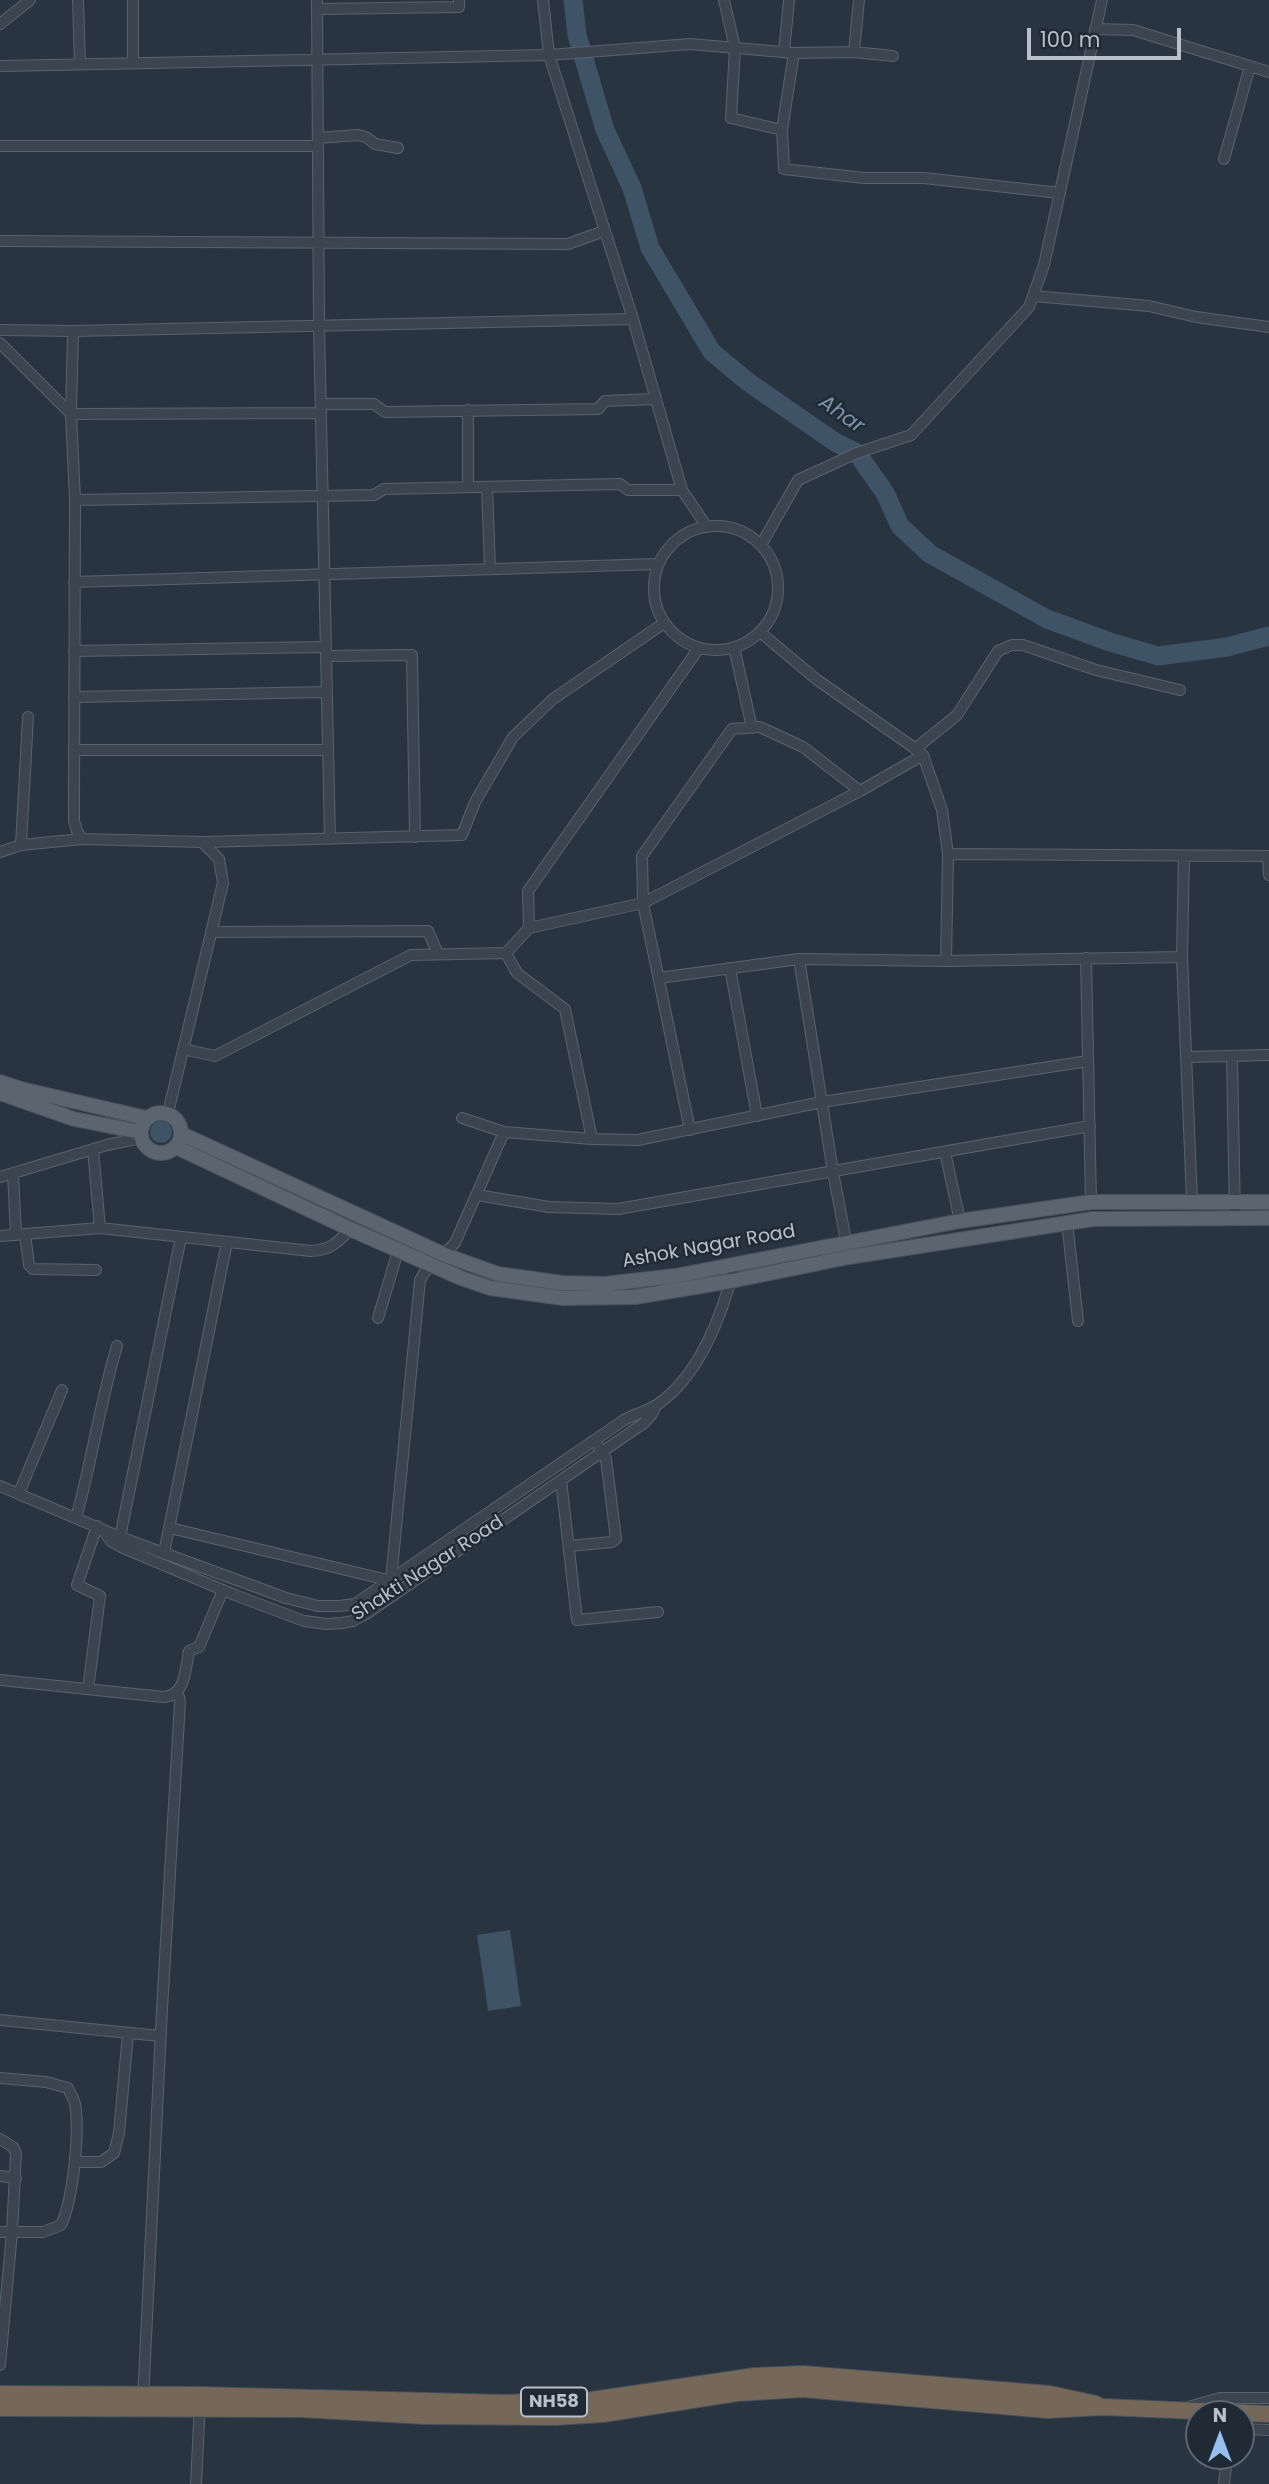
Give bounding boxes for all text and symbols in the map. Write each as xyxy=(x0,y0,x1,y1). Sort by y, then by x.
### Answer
scale bar xyxy=(1031,14,1185,58)
text: 100 m xyxy=(1040,25,1100,54)
water label: Ahar xyxy=(813,390,869,440)
street label: Ashok Nagar Road xyxy=(621,1221,797,1273)
street label: Shakti Nagar Road xyxy=(348,1511,508,1627)
road number: NH58 xyxy=(521,2388,587,2416)
north arrow xyxy=(1185,2400,1255,2470)
text: N xyxy=(1213,2402,1227,2429)

